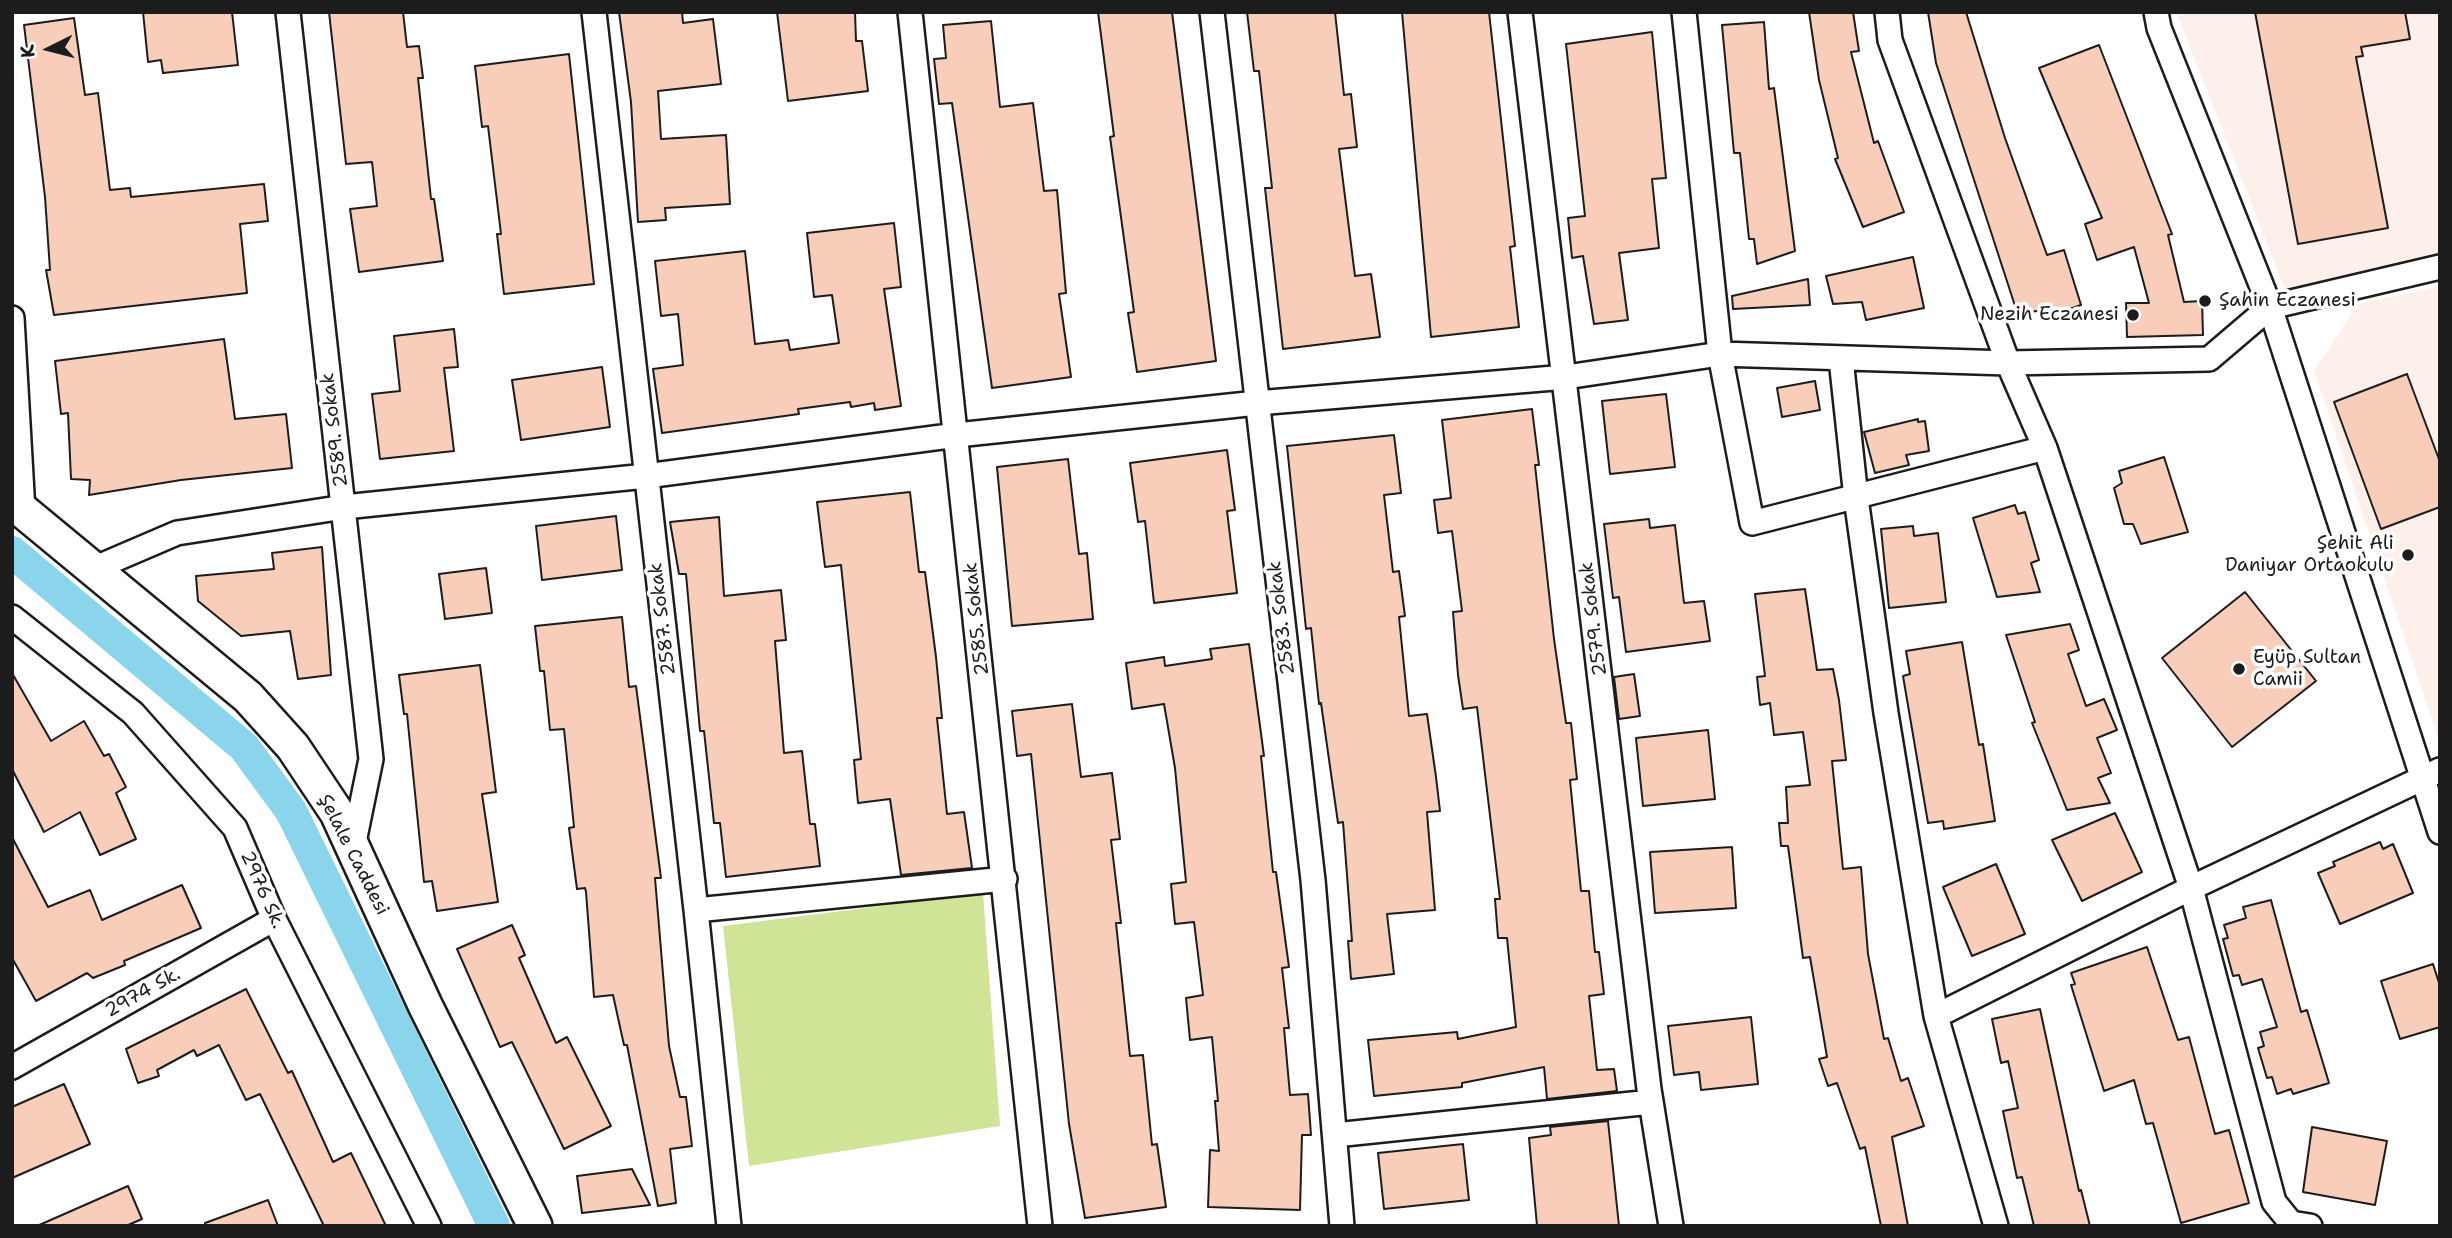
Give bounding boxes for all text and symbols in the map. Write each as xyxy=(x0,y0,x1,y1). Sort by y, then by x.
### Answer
north arrow xyxy=(14,14,84,84)
text: K xyxy=(15,43,41,59)
place label: Şahin Eczanesi xyxy=(2219,290,2356,312)
marker: Şahin Eczanesi xyxy=(2197,293,2213,309)
place label: Nezih Eczanesi xyxy=(1980,304,2119,326)
marker: Nezih Eczanesi xyxy=(2125,307,2141,323)
street label: 2589. Sokak xyxy=(317,372,353,488)
place label: Şehit Ali Daniyar Ortaokulu xyxy=(2225,533,2394,577)
marker: Şehit Ali Daniyar Ortaokulu xyxy=(2400,547,2416,563)
street label: 2583. Sokak xyxy=(1264,560,1300,676)
street label: 2587. Sokak xyxy=(645,561,681,677)
street label: 2585. Sokak xyxy=(960,561,994,677)
street label: 2579. Sokak xyxy=(1576,561,1612,677)
place label: Eyüp Sultan Camii xyxy=(2253,647,2361,691)
marker: Eyüp Sultan Camii xyxy=(2231,661,2247,677)
street label: Şelale Caddesi xyxy=(313,791,393,919)
street label: 2976 Sk. xyxy=(235,848,289,932)
street label: 2974 Sk. xyxy=(101,963,185,1023)

